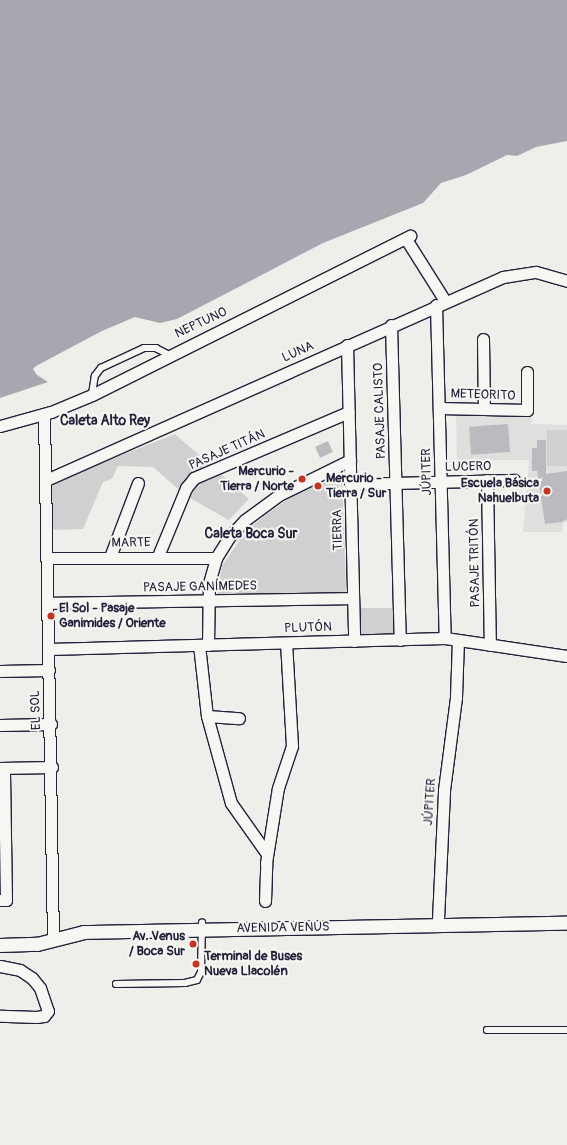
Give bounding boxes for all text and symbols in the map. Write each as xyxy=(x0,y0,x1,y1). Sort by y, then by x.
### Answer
street label: NEPTUNO xyxy=(173,304,229,342)
street label: LUNA xyxy=(280,338,316,366)
street label: PASAJE CALISTO xyxy=(371,363,389,459)
street label: METEORITO xyxy=(450,386,516,404)
district label: Caleta Alto Rey xyxy=(60,413,150,429)
street label: PASAJE TITÁN xyxy=(187,426,267,474)
street label: JÚPITER xyxy=(419,448,435,496)
street label: LUCERO xyxy=(445,459,491,475)
place label: Mercurio - Tierra / Norte xyxy=(220,464,294,495)
place label: Mercurio - Tierra / Sur xyxy=(326,471,386,502)
marker: Mercurio - Tierra / Norte xyxy=(297,474,307,484)
place label: Escuela Básica Nahuelbuta xyxy=(461,476,539,507)
marker: Mercurio - Tierra / Sur xyxy=(313,481,323,491)
marker: Escuela Básica Nahuelbuta xyxy=(542,486,552,496)
street label: TIERRA xyxy=(330,509,346,551)
street label: PASAJE TRITÓN xyxy=(466,518,484,608)
district label: Caleta Boca Sur xyxy=(205,526,297,542)
street label: MARTE xyxy=(111,535,151,551)
street label: PASAJE GANÍMEDES xyxy=(143,578,257,596)
place label: El Sol - Pasaje Ganimides / Oriente xyxy=(59,601,166,632)
marker: El Sol - Pasaje Ganimides / Oriente xyxy=(46,611,56,621)
street label: PLUTÓN xyxy=(284,619,332,637)
street label: EL SOL xyxy=(28,690,44,730)
street label: JÚPITER xyxy=(421,778,439,826)
street label: AVENIDA VENUS xyxy=(236,919,330,937)
place label: Av. Venus / Boca Sur xyxy=(129,929,185,960)
marker: Av. Venus / Boca Sur xyxy=(188,939,198,949)
place label: Terminal de Buses Nueva Llacolén xyxy=(204,949,302,980)
marker: Terminal de Buses Nueva Llacolén xyxy=(191,959,201,969)

